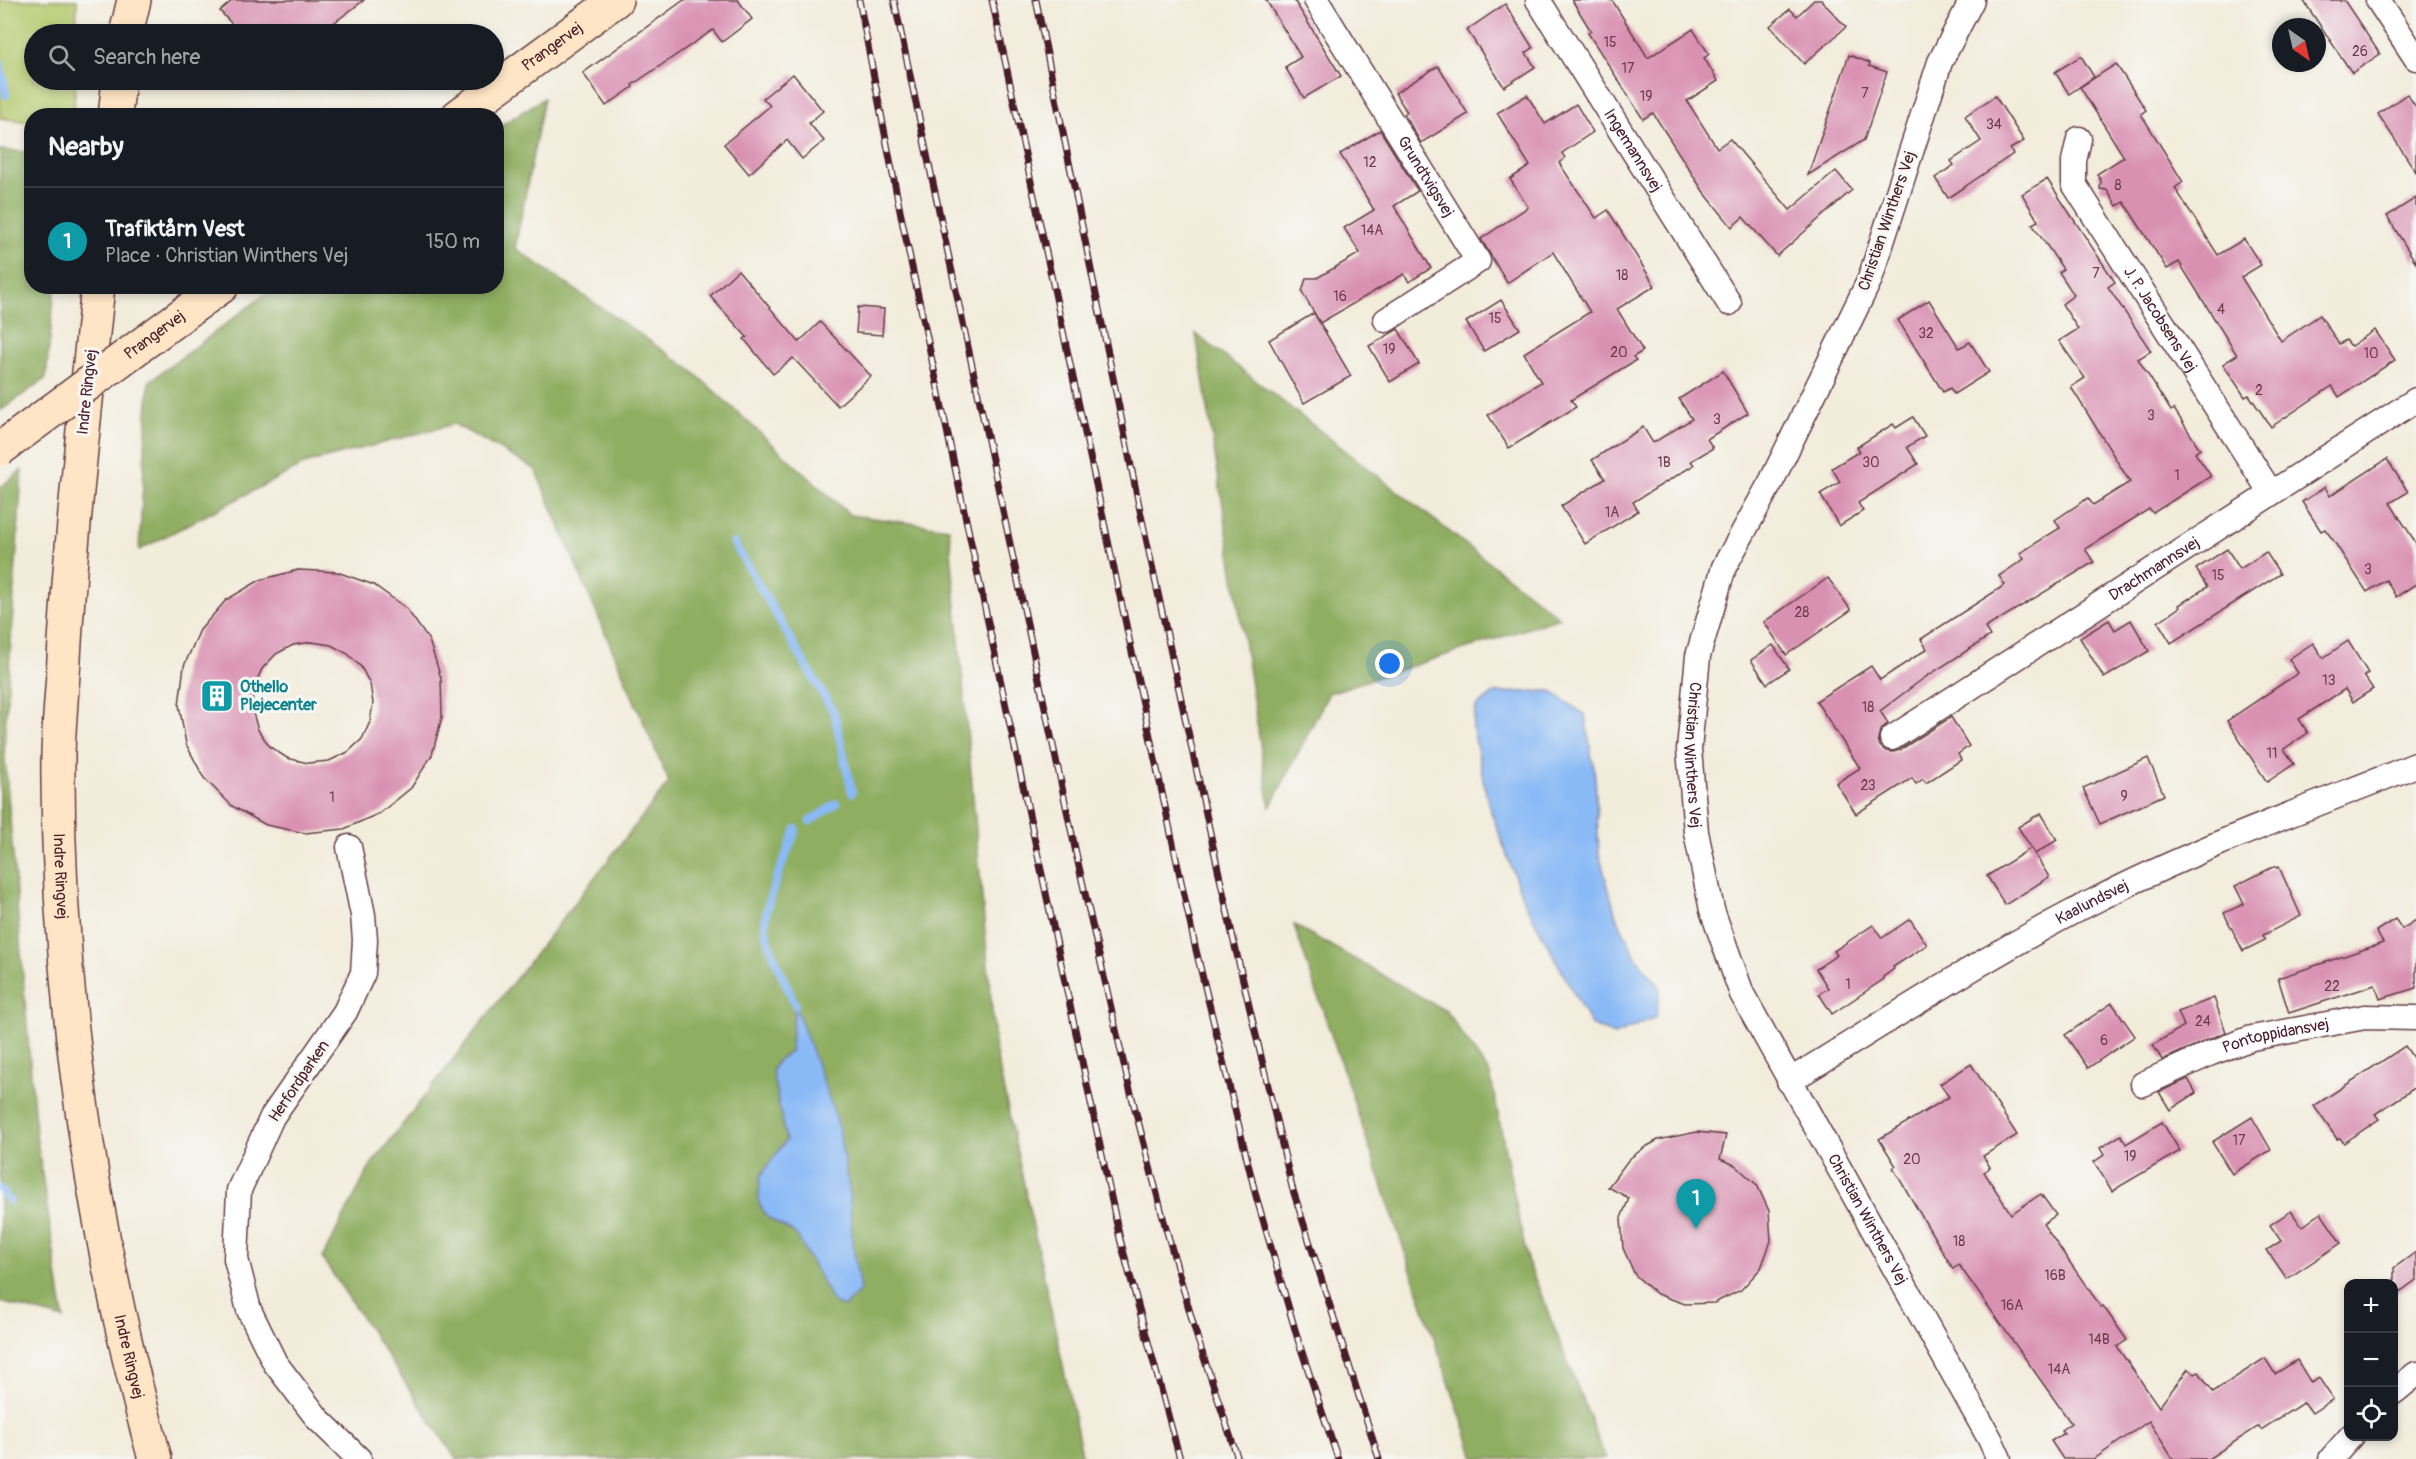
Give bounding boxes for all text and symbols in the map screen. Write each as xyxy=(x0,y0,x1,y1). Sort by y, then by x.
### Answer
street label: Prangervej xyxy=(518,18,587,76)
north arrow xyxy=(2272,18,2326,72)
search box xyxy=(24,24,504,90)
house number: 15 xyxy=(1603,34,1617,51)
icon: search xyxy=(45,41,78,74)
text: Search here xyxy=(93,43,200,71)
house number: 26 xyxy=(2352,43,2368,60)
house number: 17 xyxy=(1622,60,1635,77)
house number: 7 xyxy=(1861,85,1869,102)
house number: 19 xyxy=(1640,88,1652,105)
street label: Ingemannsvej xyxy=(1599,105,1667,196)
house number: 34 xyxy=(1986,116,2002,133)
text: Nearby xyxy=(48,131,124,163)
street label: Grundtvigsvej xyxy=(1393,132,1458,221)
street label: Christian Winthers Vej xyxy=(1854,149,1920,293)
house number: 12 xyxy=(1363,154,1377,171)
house number: 8 xyxy=(2114,177,2122,194)
text: Trafiktårn Vest xyxy=(105,215,245,243)
house number: 14A xyxy=(1361,222,1383,239)
text: 1 xyxy=(64,229,71,254)
text: 150 m xyxy=(426,229,480,254)
text: Place · Christian Winthers Vej xyxy=(105,243,348,268)
street label: J. P. Jacobsens Vej xyxy=(2119,263,2201,376)
house number: 7 xyxy=(2092,265,2100,282)
house number: 18 xyxy=(1616,267,1628,284)
house number: 16 xyxy=(1333,288,1347,305)
house number: 4 xyxy=(2217,301,2225,318)
street label: Prangervej xyxy=(120,306,189,364)
house number: 15 xyxy=(1488,310,1502,327)
house number: 32 xyxy=(1918,325,1934,342)
house number: 19 xyxy=(1383,341,1395,358)
house number: 20 xyxy=(1610,344,1628,361)
house number: 10 xyxy=(2363,345,2379,362)
street label: Indre Ringvej xyxy=(73,348,101,436)
house number: 2 xyxy=(2255,382,2263,399)
house number: 3 xyxy=(2147,407,2155,424)
house number: 3 xyxy=(1713,411,1721,428)
house number: 1B xyxy=(1657,454,1671,471)
house number: 30 xyxy=(1862,454,1880,471)
house number: 1 xyxy=(2174,467,2180,484)
house number: 1A xyxy=(1605,504,1619,521)
street label: Drachmannsvej xyxy=(2105,532,2203,605)
house number: 3 xyxy=(2364,561,2372,578)
house number: 15 xyxy=(2211,567,2225,584)
house number: 28 xyxy=(1795,604,1809,621)
your location xyxy=(1375,649,1404,678)
house number: 13 xyxy=(2322,672,2336,689)
place label: Othello Plejecenter xyxy=(240,677,317,715)
building icon: Othello Plejecenter xyxy=(199,678,235,714)
street label: Christian Winthers Vej xyxy=(1679,681,1706,829)
house number: 18 xyxy=(1862,699,1874,716)
house number: 11 xyxy=(2267,745,2277,762)
house number: 23 xyxy=(1860,777,1876,794)
house number: 9 xyxy=(2120,788,2128,805)
house number: 1 xyxy=(329,789,335,806)
street label: Indre Ringvej xyxy=(49,833,73,920)
street label: Kaalundsvej xyxy=(2052,875,2132,929)
house number: 1 xyxy=(1845,976,1851,993)
house number: 22 xyxy=(2324,978,2340,995)
house number: 24 xyxy=(2195,1013,2211,1030)
street label: Pontoppidansvej xyxy=(2220,1014,2331,1058)
house number: 6 xyxy=(2100,1032,2108,1049)
street label: Herfordparken xyxy=(264,1036,334,1126)
house number: 17 xyxy=(2233,1132,2246,1149)
house number: 19 xyxy=(2124,1148,2136,1165)
street label: Christian Winthers Vej xyxy=(1823,1150,1912,1288)
house number: 20 xyxy=(1903,1151,1921,1168)
pin: 1 xyxy=(1676,1180,1716,1229)
house number: 18 xyxy=(1953,1233,1965,1250)
house number: 16B xyxy=(2044,1267,2066,1284)
map controls xyxy=(2344,1279,2398,1441)
button: + xyxy=(2344,1279,2398,1333)
house number: 16A xyxy=(2001,1297,2023,1314)
street label: Indre Ringvej xyxy=(109,1313,149,1401)
house number: 14B xyxy=(2088,1331,2110,1348)
button: − xyxy=(2344,1333,2398,1387)
house number: 14A xyxy=(2048,1361,2070,1378)
button: locate xyxy=(2344,1387,2398,1441)

